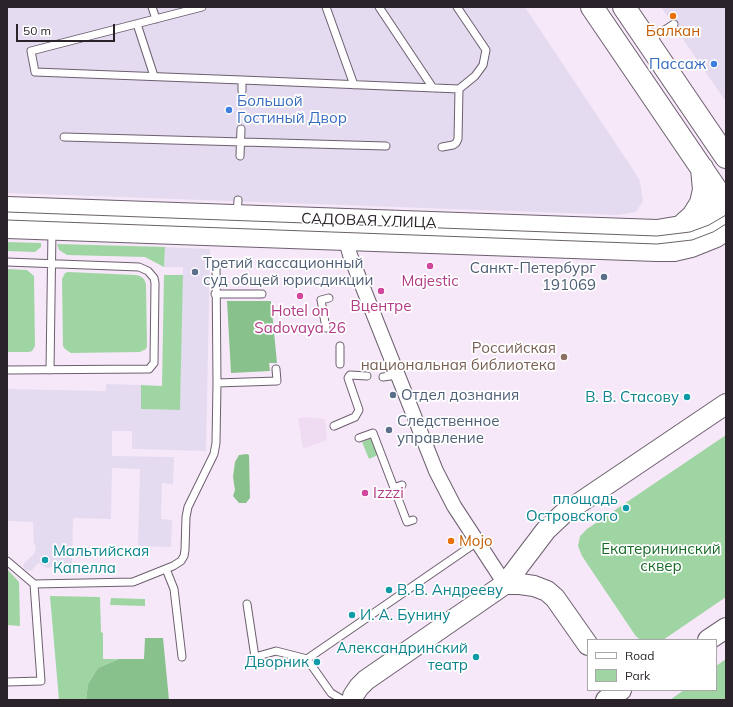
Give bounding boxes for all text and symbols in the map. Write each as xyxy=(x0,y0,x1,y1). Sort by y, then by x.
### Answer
marker: Балкан xyxy=(668,11,678,21)
scale bar xyxy=(18,16,117,42)
place label: Балкан xyxy=(646,22,700,40)
text: 50 m xyxy=(23,23,51,38)
place label: Пассаж xyxy=(649,55,706,73)
marker: Пассаж xyxy=(709,59,719,69)
place label: Большой Гостиный Двор xyxy=(237,92,347,127)
marker: Большой Гостиный Двор xyxy=(224,105,234,115)
street label: САДОВАЯ УЛИЦА xyxy=(301,210,437,232)
place label: Третий кассационный суд общей юрисдикции xyxy=(203,254,373,289)
place label: Санкт-Петербург 191069 xyxy=(470,259,596,294)
marker: Majestic xyxy=(425,261,435,271)
marker: Третий кассационный суд общей юрисдикции xyxy=(190,267,200,277)
place label: Majestic xyxy=(401,272,459,290)
marker: Санкт-Петербург 191069 xyxy=(599,272,609,282)
marker: Вцентре xyxy=(376,286,386,296)
marker: Hotel on Sadovaya 26 xyxy=(295,291,305,301)
place label: Вцентре xyxy=(351,297,411,315)
place label: Hotel on Sadovaya 26 xyxy=(254,302,346,337)
place label: Российская национальная библиотека xyxy=(361,339,556,374)
marker: Российская национальная библиотека xyxy=(559,352,569,362)
place label: Отдел дознания xyxy=(401,386,519,404)
place label: В. В. Стасову xyxy=(585,388,679,406)
marker: Отдел дознания xyxy=(388,390,398,400)
marker: В. В. Стасову xyxy=(682,392,692,402)
place label: Следственное управление xyxy=(397,412,500,447)
marker: Следственное управление xyxy=(384,425,394,435)
place label: Izzzi xyxy=(373,484,404,502)
marker: Izzzi xyxy=(360,488,370,498)
place label: площадь Островского xyxy=(526,490,618,525)
marker: площадь Островского xyxy=(621,503,631,513)
place label: Mojo xyxy=(459,532,493,550)
marker: Mojo xyxy=(446,536,456,546)
park label: Екатерининский сквер xyxy=(601,540,721,575)
place label: Мальтийская Капелла xyxy=(53,542,149,577)
marker: Мальтийская Капелла xyxy=(40,555,50,565)
place label: В. В. Андрееву xyxy=(397,581,503,599)
marker: В. В. Андрееву xyxy=(384,585,394,595)
place label: И. А. Бунину xyxy=(360,606,450,624)
marker: И. А. Бунину xyxy=(347,610,357,620)
place label: Александринский театр xyxy=(336,639,468,674)
legend xyxy=(587,639,717,691)
text: Road xyxy=(625,648,654,663)
marker: Александринский театр xyxy=(471,652,481,662)
place label: Дворник xyxy=(245,653,309,671)
marker: Дворник xyxy=(312,657,322,667)
text: Park xyxy=(625,668,650,683)

